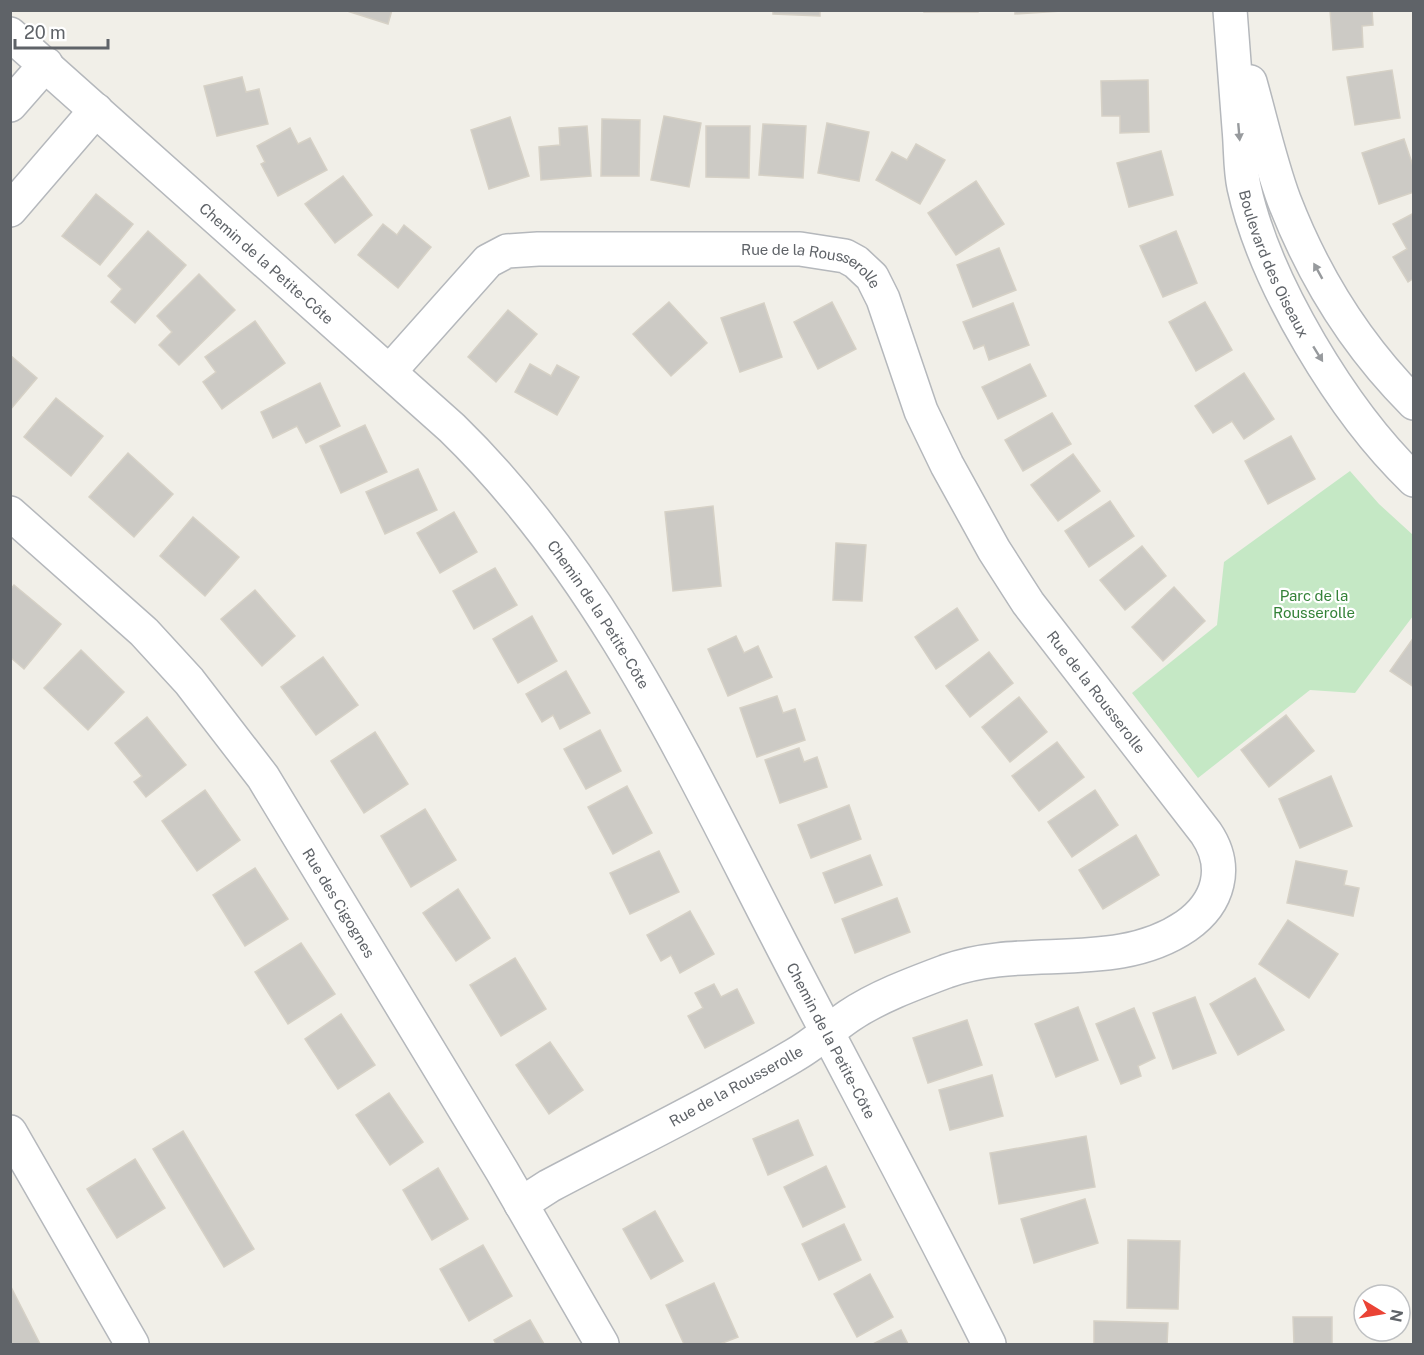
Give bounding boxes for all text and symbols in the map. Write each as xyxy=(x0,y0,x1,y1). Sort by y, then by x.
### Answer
scale bar xyxy=(15,12,108,50)
text: 20 m xyxy=(24,22,66,43)
one-way arrow xyxy=(1235,122,1244,141)
street label: Boulevard des Oiseaux xyxy=(1236,188,1313,340)
street label: Chemin de la Petite-Côte xyxy=(196,199,337,327)
street label: Rue de la Rousserolle xyxy=(741,240,885,291)
one-way arrow xyxy=(1313,263,1323,280)
one-way arrow xyxy=(1312,346,1323,362)
street label: Chemin de la Petite-Côte xyxy=(544,537,653,691)
park label: Parc de la Rousserolle xyxy=(1273,587,1355,621)
street label: Rue de la Rousserolle xyxy=(1044,627,1149,756)
street label: Rue des Cigognes xyxy=(300,845,379,960)
street label: Chemin de la Petite-Côte xyxy=(784,960,879,1121)
street label: Rue de la Rousserolle xyxy=(666,1042,806,1130)
north arrow xyxy=(1352,1283,1412,1343)
text: N xyxy=(1386,1308,1407,1324)

